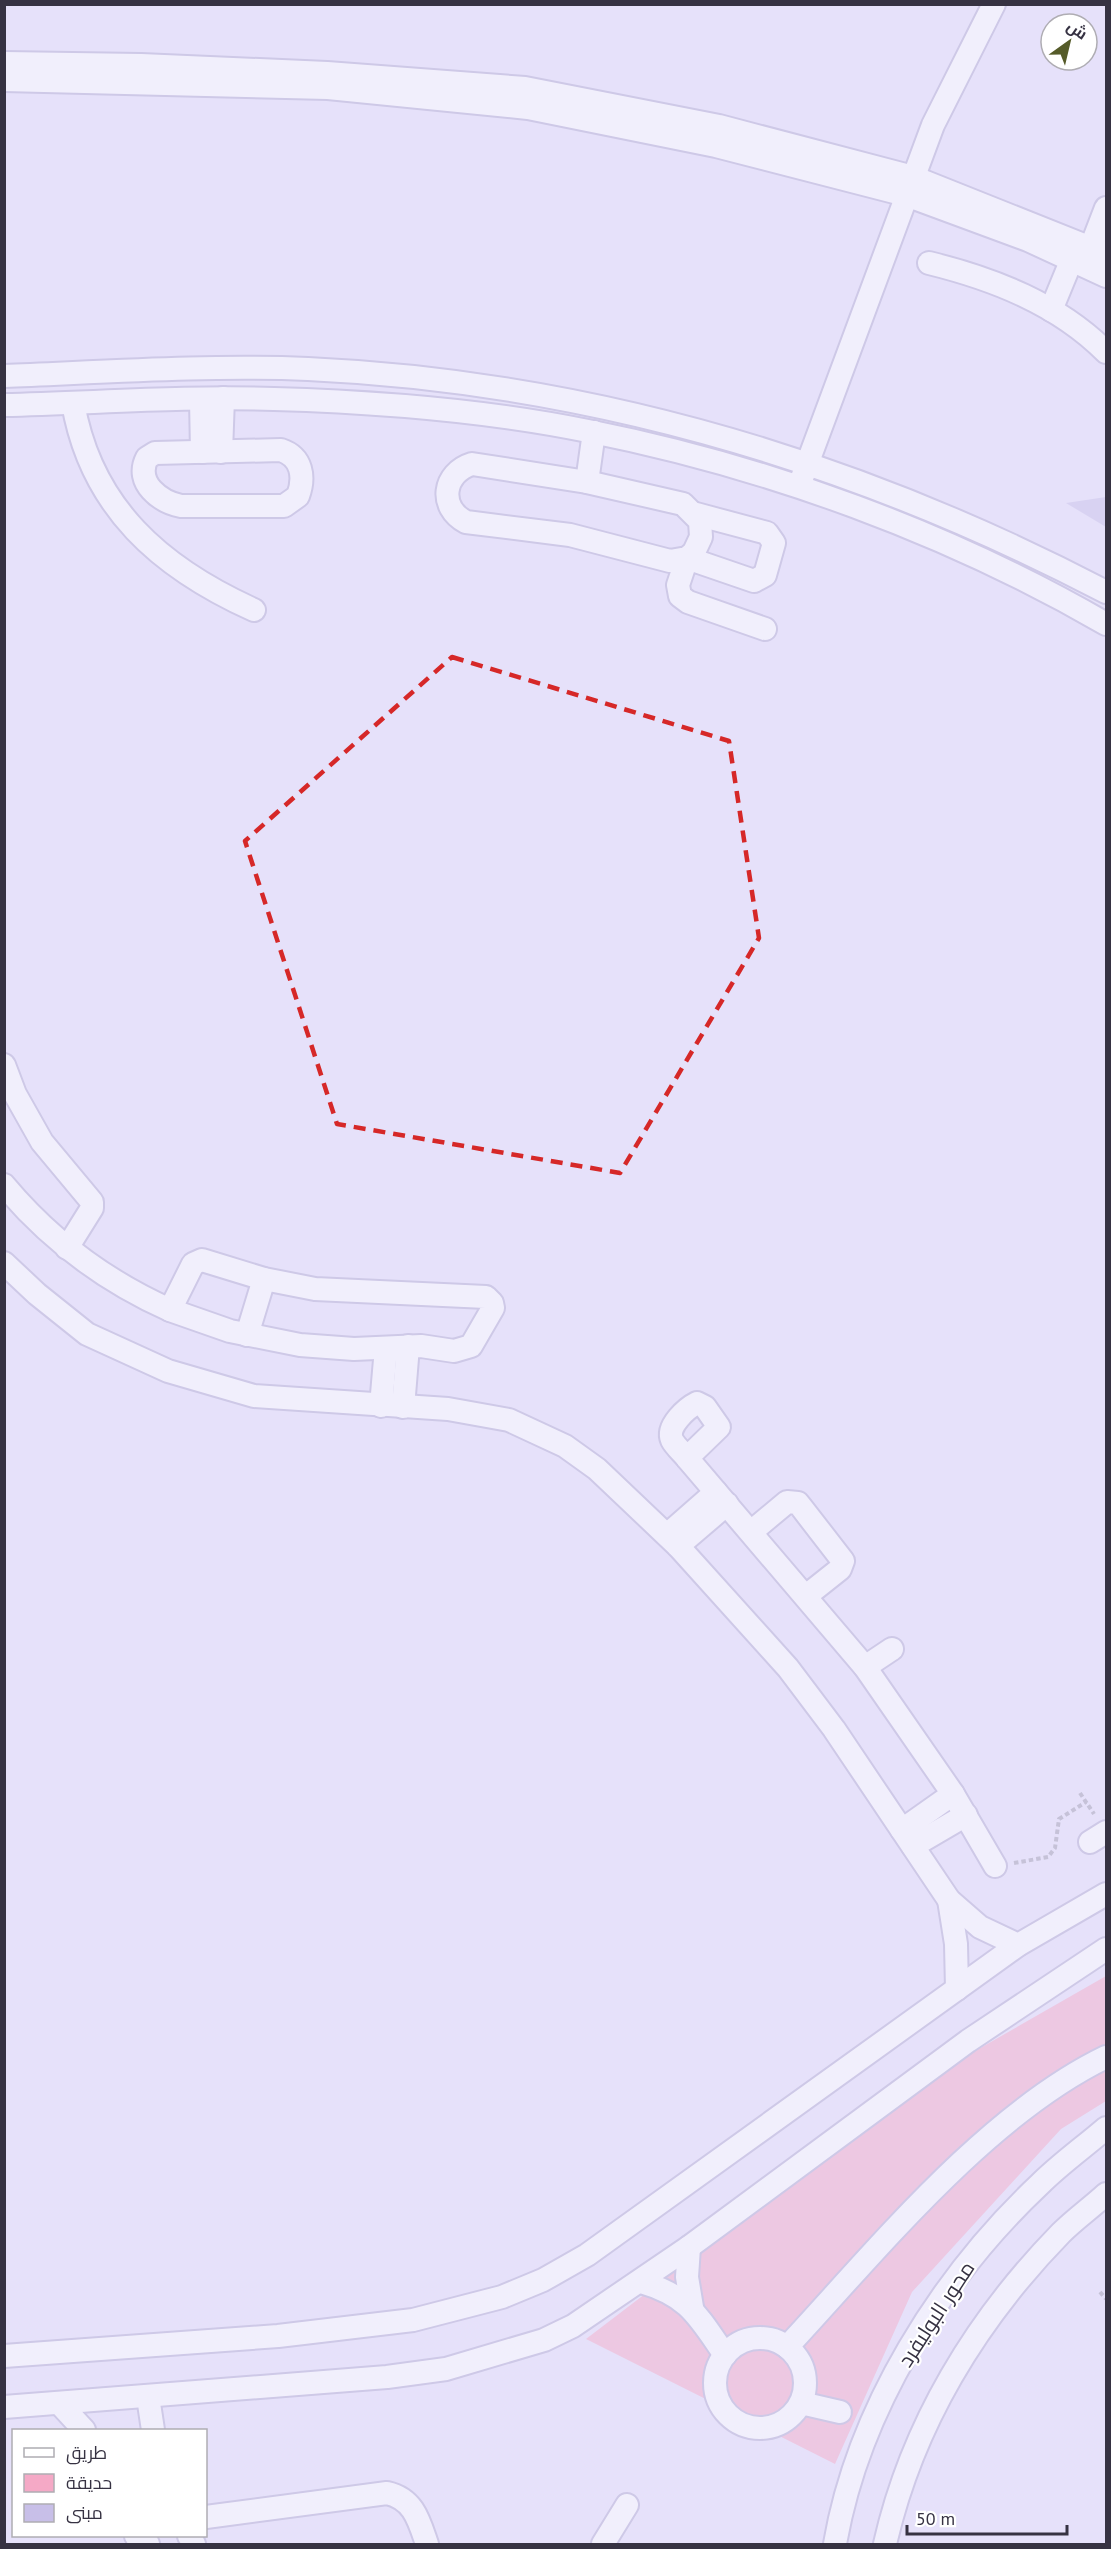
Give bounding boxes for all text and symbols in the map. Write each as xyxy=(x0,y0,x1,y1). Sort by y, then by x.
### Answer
north arrow xyxy=(1039,12,1099,72)
text: ش xyxy=(1063,16,1091,44)
street label: محور البوليفرد xyxy=(892,2256,980,2372)
legend xyxy=(12,2429,207,2537)
text: طريق xyxy=(66,2441,107,2465)
text: حديقة xyxy=(66,2471,112,2494)
scale bar xyxy=(907,2498,1068,2536)
text: مبنى xyxy=(66,2501,103,2524)
text: 50 m xyxy=(916,2507,955,2530)

